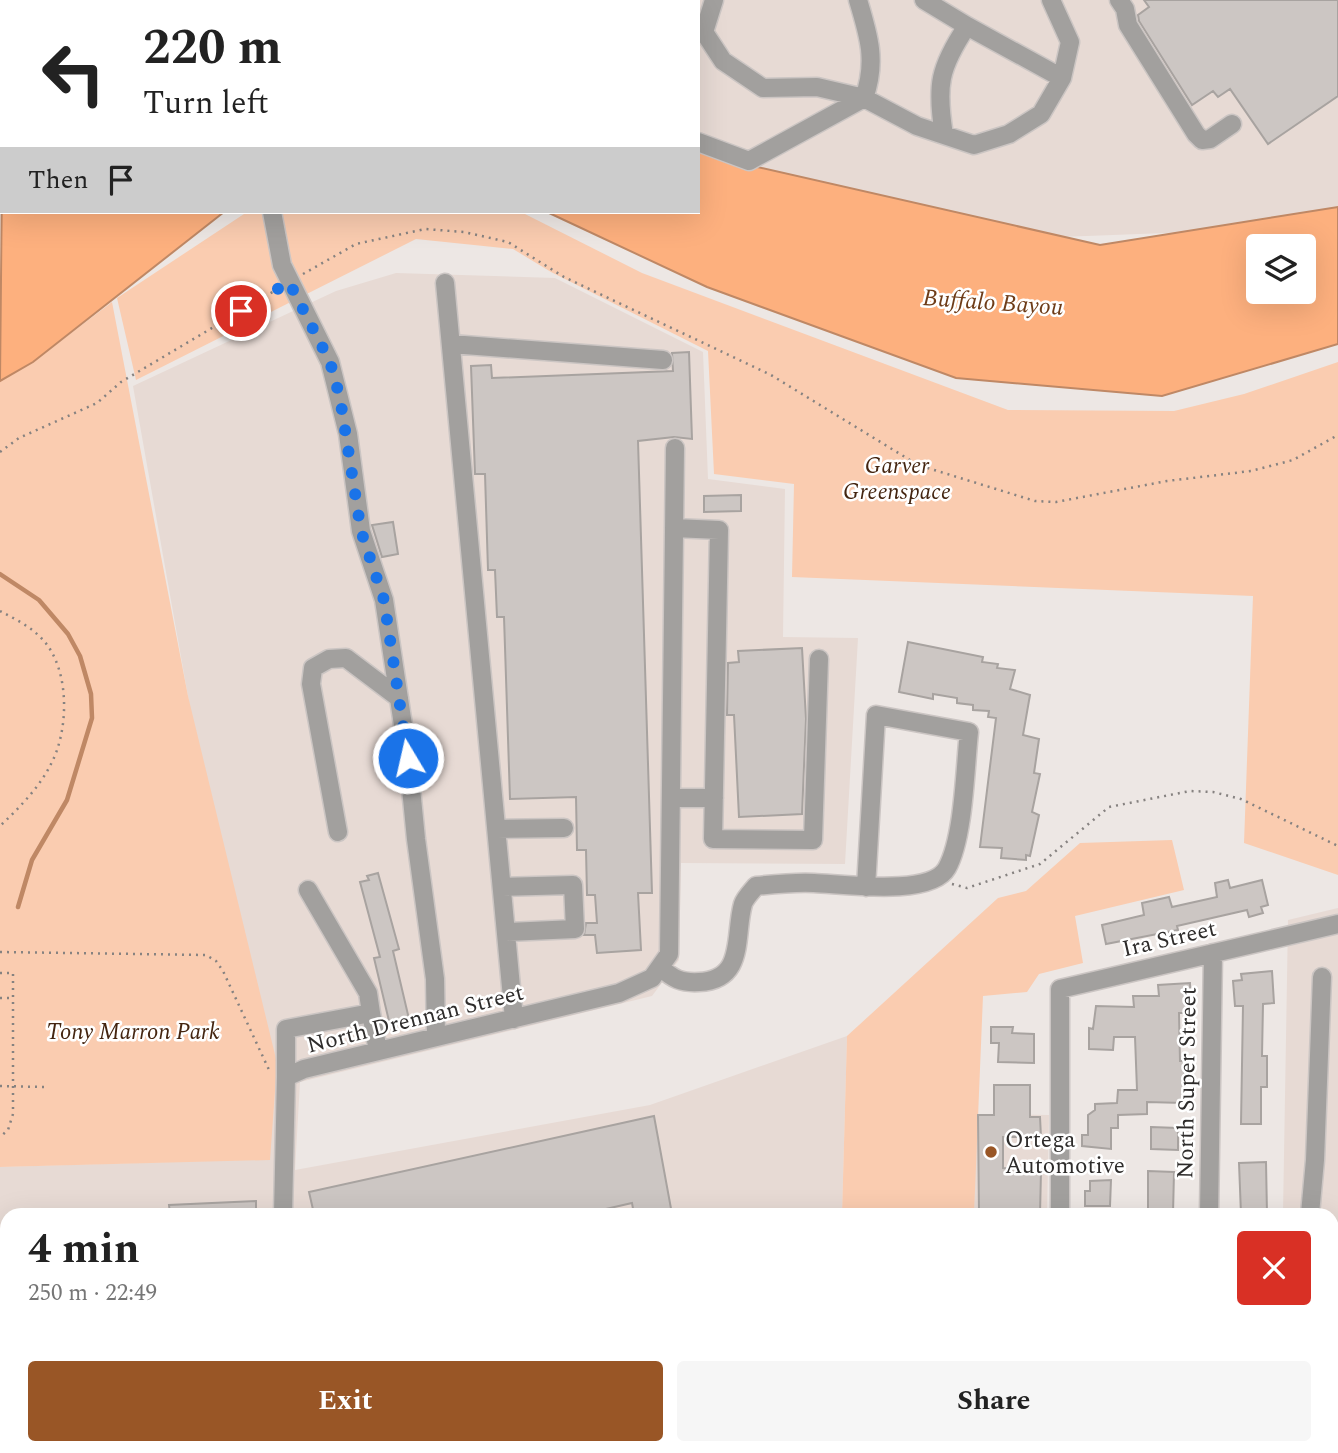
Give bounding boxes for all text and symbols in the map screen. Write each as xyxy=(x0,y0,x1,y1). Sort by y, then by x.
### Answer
text: 220 m xyxy=(143,11,282,86)
icon: left xyxy=(28,28,119,119)
text: Turn left xyxy=(143,79,269,128)
text: Then xyxy=(28,160,88,200)
icon: arrive xyxy=(102,161,140,199)
map controls xyxy=(1246,234,1316,304)
button: layers xyxy=(1246,234,1316,304)
water label: Buffalo Bayou xyxy=(921,280,1065,326)
pin xyxy=(211,281,271,341)
icon: arrive xyxy=(222,292,260,330)
park label: Garver Greenspace xyxy=(843,449,951,510)
position arrow xyxy=(371,721,445,795)
street label: Ira Street xyxy=(1119,912,1220,967)
street label: North Drennan Street xyxy=(303,976,528,1063)
street label: North Super Street xyxy=(1168,987,1207,1179)
park label: Tony Marron Park xyxy=(46,1015,220,1050)
place label: Ortega Automotive xyxy=(1005,1123,1125,1184)
marker: Ortega Automotive xyxy=(983,1144,999,1160)
text: 4 min xyxy=(28,1218,140,1281)
button: close xyxy=(1237,1231,1311,1305)
text: 250 m · 22:49 xyxy=(28,1276,157,1311)
button: Exit xyxy=(28,1361,663,1441)
button: Share xyxy=(677,1361,1311,1441)

